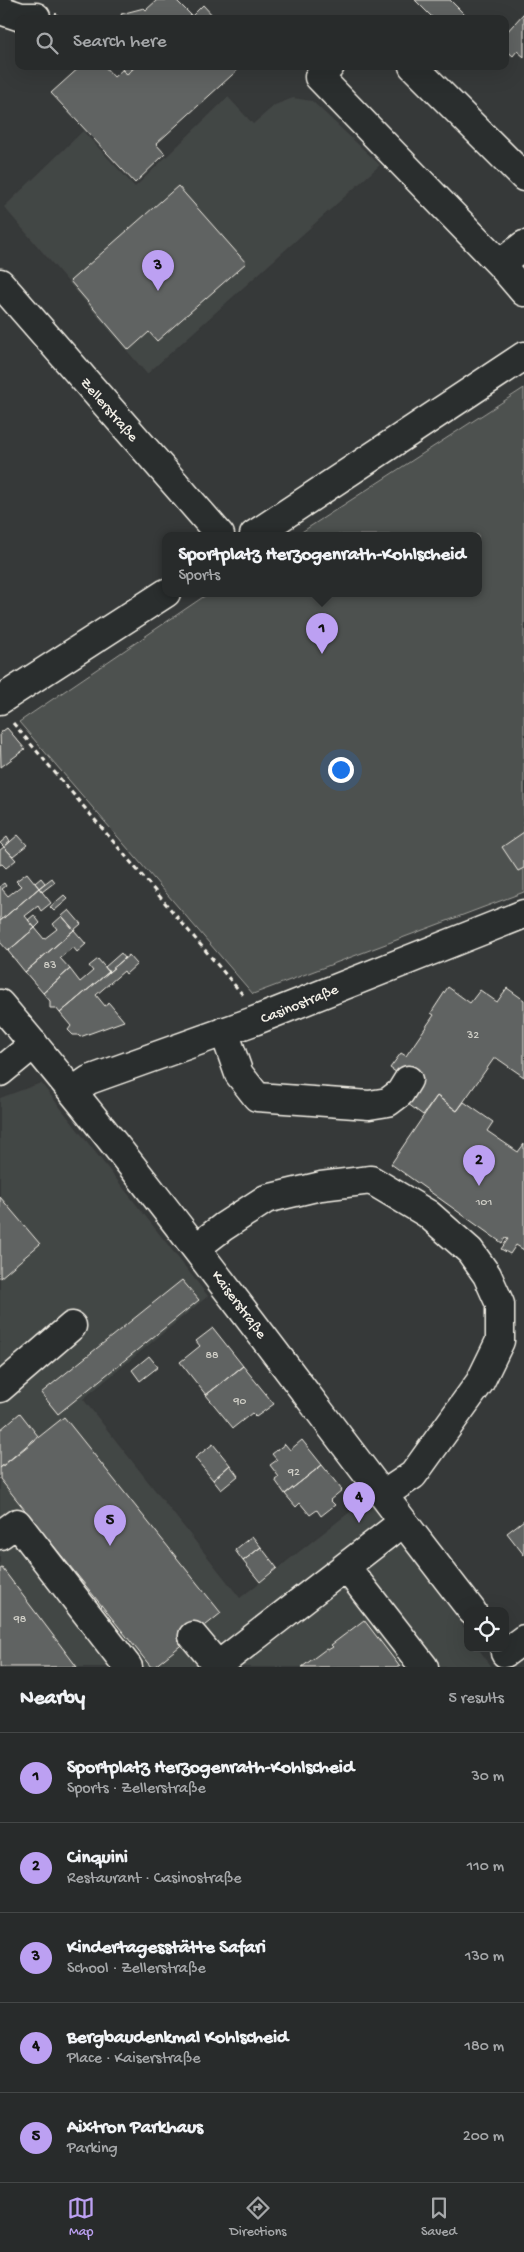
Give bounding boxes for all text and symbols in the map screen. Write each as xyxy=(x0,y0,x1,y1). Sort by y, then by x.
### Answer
search box xyxy=(15,15,509,70)
icon: search xyxy=(33,29,61,57)
text: Search here xyxy=(73,31,167,54)
pin: 3 xyxy=(142,250,174,291)
street label: Zellerstraße xyxy=(76,375,141,446)
popup xyxy=(162,532,482,597)
text: Sportplatz Herzogenrath-Kohlscheid xyxy=(178,544,466,567)
text: Sports xyxy=(178,567,220,586)
pin: 1 xyxy=(306,613,338,654)
your location xyxy=(328,757,354,783)
house number: 83 xyxy=(44,959,56,973)
street label: Casinostraße xyxy=(258,981,342,1029)
house number: 32 xyxy=(466,1029,479,1043)
pin: 2 xyxy=(463,1145,495,1186)
house number: 101 xyxy=(475,1196,492,1210)
street label: Kaiserstraße xyxy=(207,1268,270,1343)
house number: 88 xyxy=(205,1349,219,1363)
house number: 90 xyxy=(233,1395,247,1409)
house number: 92 xyxy=(287,1466,300,1480)
pin: 4 xyxy=(343,1482,375,1523)
pin: 5 xyxy=(94,1505,126,1546)
map controls xyxy=(464,1607,509,1652)
button: locate xyxy=(464,1607,509,1652)
house number: 98 xyxy=(13,1613,27,1627)
text: Nearby xyxy=(20,1687,85,1712)
text: 5 results xyxy=(449,1690,504,1709)
text: Sportplatz Herzogenrath-Kohlscheid xyxy=(67,1757,354,1780)
text: 1 xyxy=(33,1768,39,1787)
text: 30 m xyxy=(471,1768,504,1787)
text: Sports · Zellerstraße xyxy=(67,1780,206,1799)
text: Cinquini xyxy=(67,1847,128,1870)
text: 2 xyxy=(32,1858,40,1877)
text: 110 m xyxy=(467,1858,504,1877)
text: Restaurant · Casinostraße xyxy=(67,1870,242,1889)
text: Kindertagesstätte Safari xyxy=(67,1937,266,1960)
text: 3 xyxy=(32,1948,40,1967)
text: 130 m xyxy=(465,1948,504,1967)
text: School · Zellerstraße xyxy=(67,1960,206,1979)
text: Bergbaudenkmal Kohlscheid xyxy=(67,2027,288,2050)
text: 4 xyxy=(32,2038,40,2057)
text: 180 m xyxy=(465,2038,504,2057)
text: Place · Kaiserstraße xyxy=(67,2050,200,2069)
text: Aixtron Parkhaus xyxy=(67,2117,203,2140)
text: 5 xyxy=(32,2128,40,2147)
text: 200 m xyxy=(463,2128,504,2147)
text: Parking xyxy=(67,2140,118,2159)
tab: Map xyxy=(67,2194,95,2241)
tab: Directions xyxy=(230,2194,287,2241)
tab: Saved xyxy=(421,2194,457,2241)

